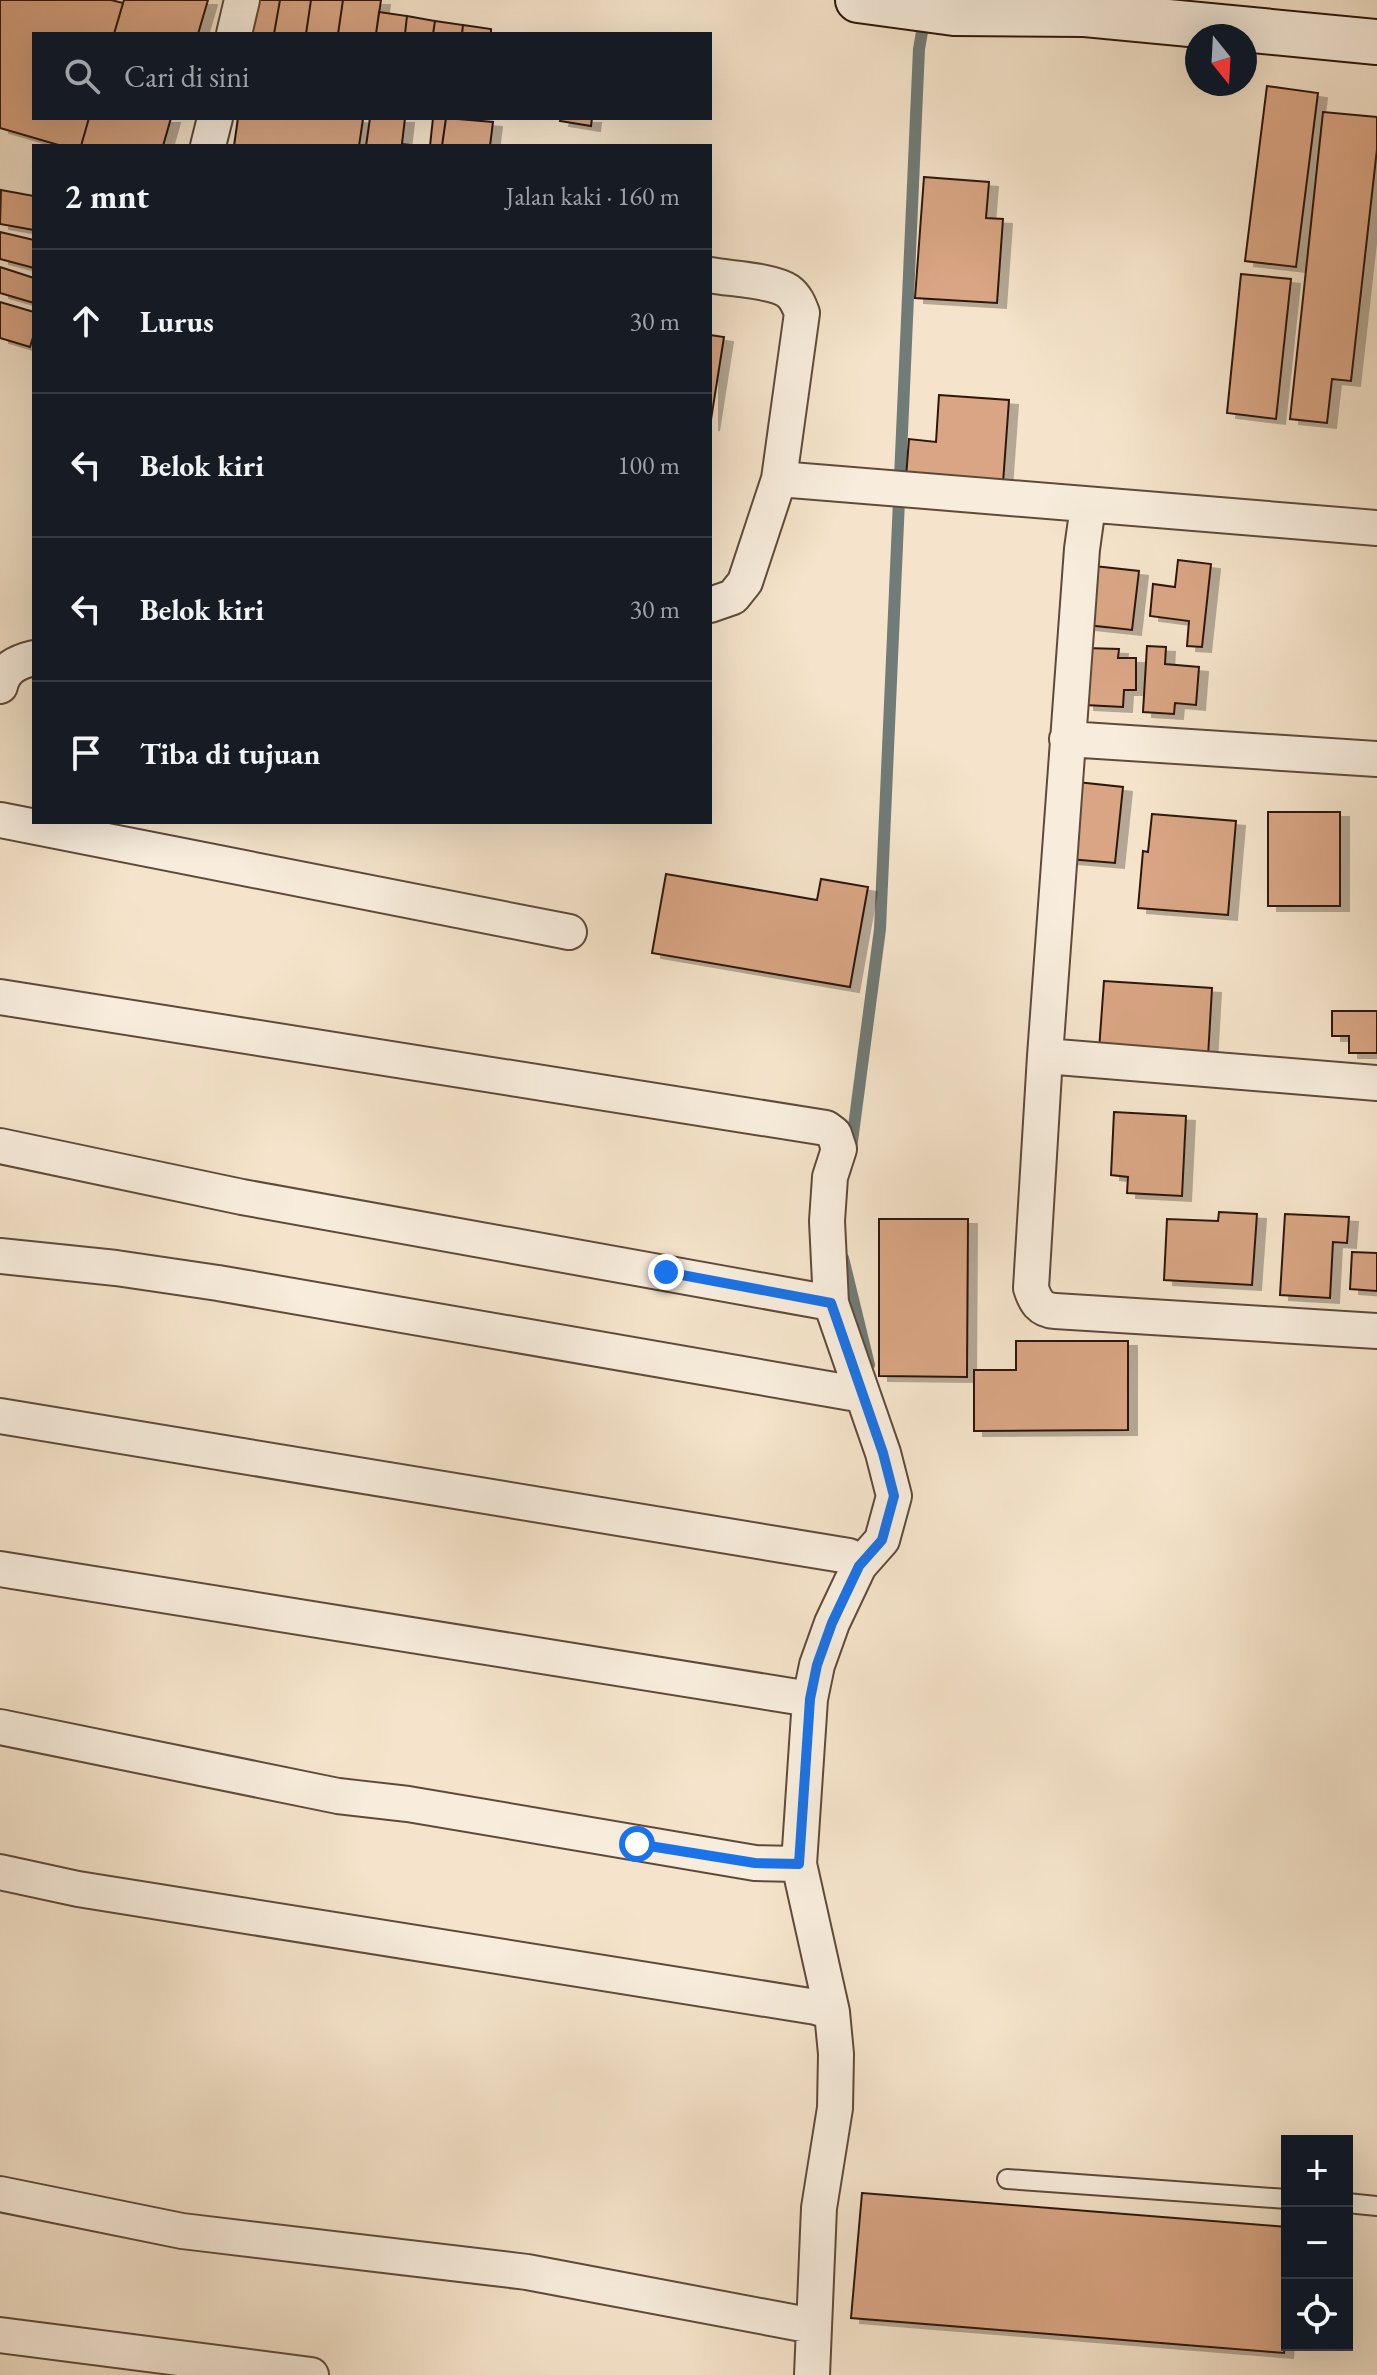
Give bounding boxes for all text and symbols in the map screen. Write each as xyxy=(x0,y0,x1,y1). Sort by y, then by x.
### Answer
north arrow xyxy=(1185,24,1257,96)
search box xyxy=(32,32,712,120)
icon: search xyxy=(60,54,104,98)
text: Cari di sini xyxy=(124,57,249,96)
text: 2 mnt xyxy=(64,174,149,218)
text: Jalan kaki · 160 m xyxy=(506,179,680,213)
icon: ahead xyxy=(64,299,108,343)
text: Lurus xyxy=(140,302,214,341)
text: 30 m xyxy=(630,304,680,338)
icon: left xyxy=(64,443,108,487)
text: Belok kiri xyxy=(140,446,264,485)
text: 100 m xyxy=(617,448,680,482)
icon: left xyxy=(64,587,108,631)
text: Belok kiri xyxy=(140,590,264,629)
text: 30 m xyxy=(630,592,680,626)
icon: arrive xyxy=(64,731,108,775)
text: Tiba di tujuan xyxy=(140,734,320,773)
route end xyxy=(648,1254,684,1290)
route start xyxy=(619,1826,655,1862)
map controls xyxy=(1281,2135,1353,2351)
button: + xyxy=(1281,2135,1353,2207)
button: − xyxy=(1281,2207,1353,2279)
button: locate xyxy=(1281,2279,1353,2351)

